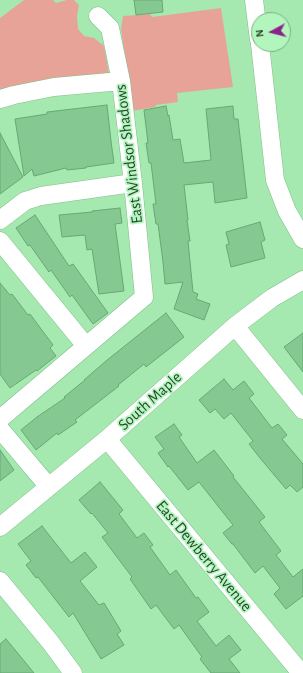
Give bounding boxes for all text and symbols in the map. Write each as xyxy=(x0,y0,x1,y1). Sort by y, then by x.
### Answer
north arrow xyxy=(251,12,291,52)
text: N xyxy=(254,29,266,38)
street label: East Windsor Shadows xyxy=(111,83,147,225)
street label: South Maple xyxy=(114,368,186,434)
street label: East Dewberry Avenue xyxy=(152,497,256,615)

